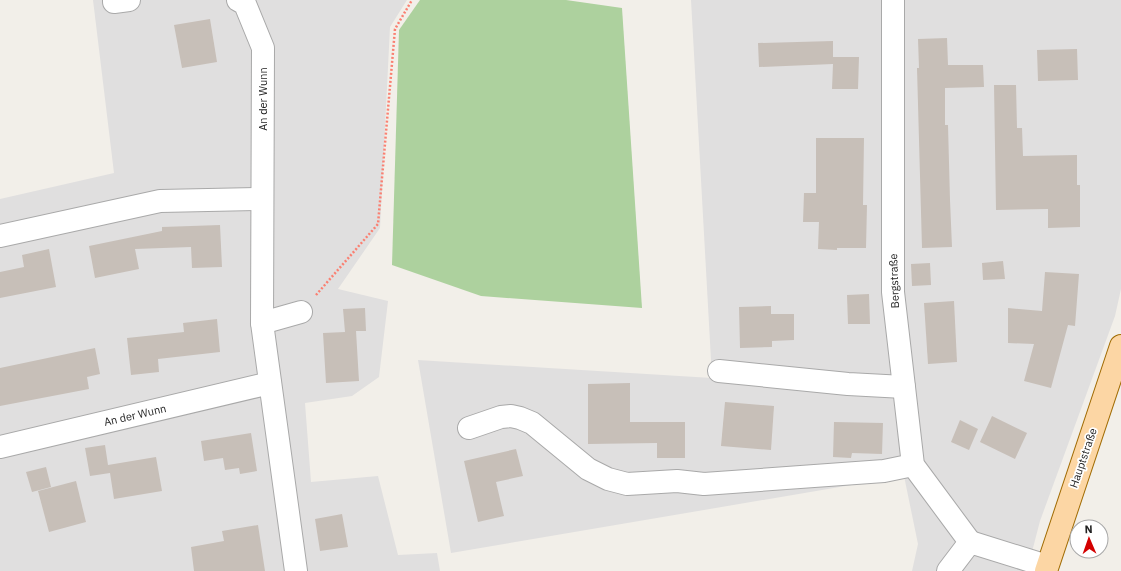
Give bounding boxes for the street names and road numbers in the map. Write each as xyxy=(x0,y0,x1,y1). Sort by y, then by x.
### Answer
street label: An der Wunn xyxy=(256,67,270,131)
street label: Bergstraße xyxy=(886,253,902,309)
street label: An der Wunn xyxy=(103,401,167,429)
street label: Hauptstraße xyxy=(1066,426,1100,490)

